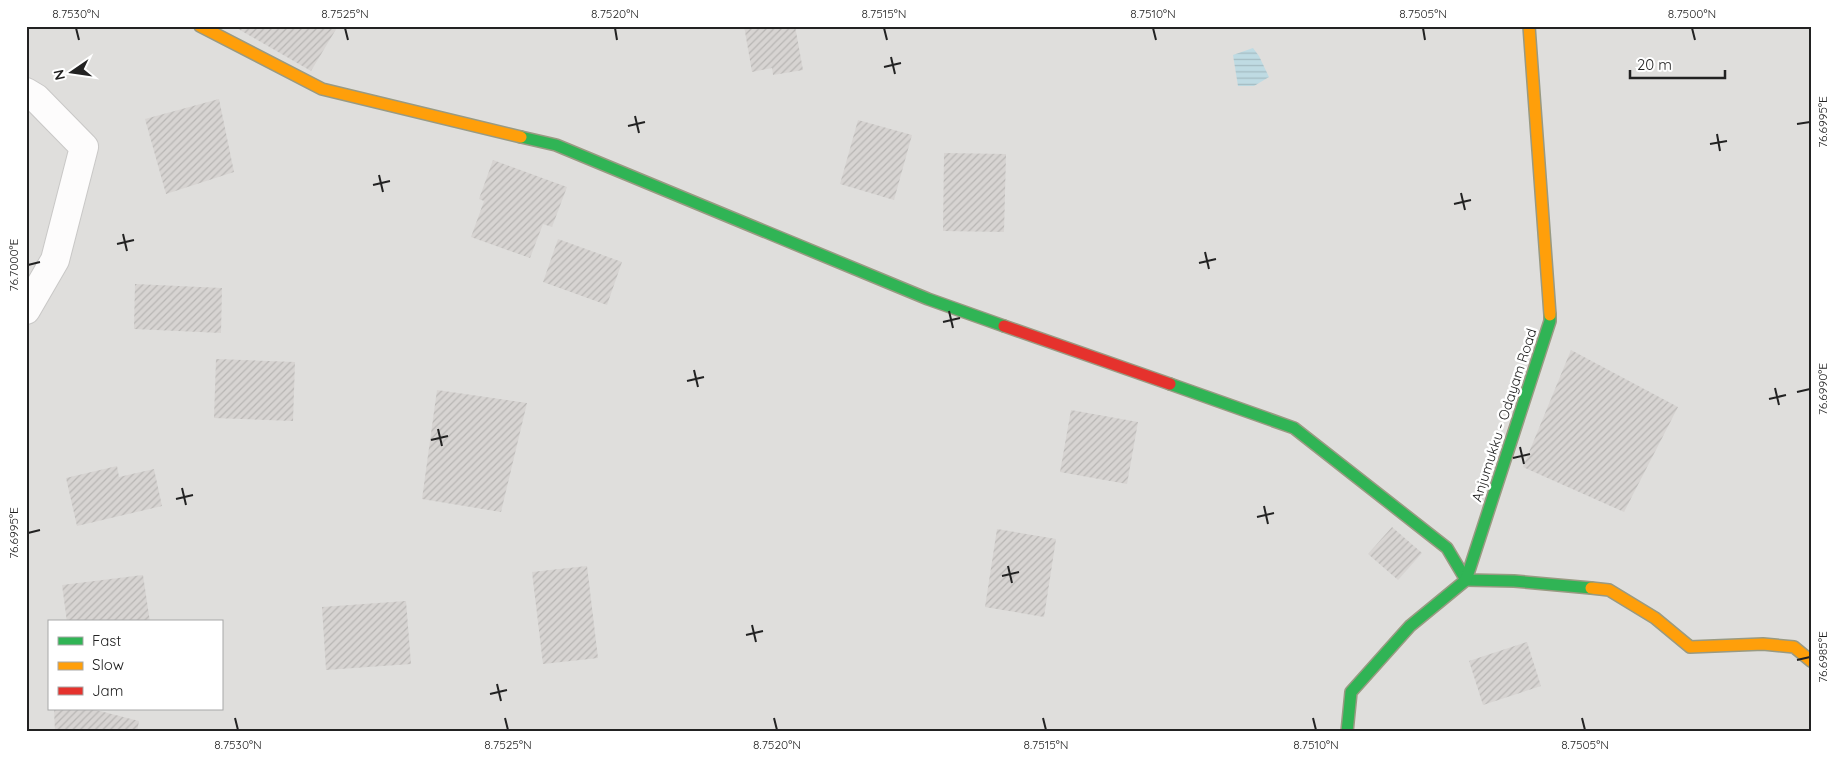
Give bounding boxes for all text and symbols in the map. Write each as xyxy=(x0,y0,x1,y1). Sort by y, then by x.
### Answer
text: 8.7530°N xyxy=(52,6,100,21)
text: 8.7525°N xyxy=(321,6,369,21)
text: 8.7520°N xyxy=(591,6,639,21)
text: 8.7515°N xyxy=(861,6,907,21)
text: 8.7510°N xyxy=(1130,6,1176,21)
text: 8.7505°N xyxy=(1399,6,1447,21)
text: 8.7500°N xyxy=(1668,6,1716,21)
north arrow xyxy=(48,48,98,98)
scale bar xyxy=(1630,48,1724,80)
text: 20 m xyxy=(1637,55,1672,74)
text: N xyxy=(49,68,69,82)
text: 76.6995°E xyxy=(1815,96,1830,148)
text: 76.7000°E xyxy=(6,238,21,291)
street label: Anjumukku - Odayam Road xyxy=(1467,326,1541,504)
text: 76.6990°E xyxy=(1815,363,1830,415)
text: 76.6995°E xyxy=(6,507,21,559)
legend xyxy=(48,620,222,710)
text: Fast xyxy=(92,631,121,650)
text: 76.6985°E xyxy=(1815,631,1830,683)
text: Slow xyxy=(92,655,124,674)
text: Jam xyxy=(92,681,123,700)
text: 8.7530°N xyxy=(214,737,262,752)
text: 8.7525°N xyxy=(484,737,532,752)
text: 8.7520°N xyxy=(753,737,801,752)
text: 8.7515°N xyxy=(1023,737,1069,752)
text: 8.7510°N xyxy=(1293,737,1339,752)
text: 8.7505°N xyxy=(1561,737,1609,752)

